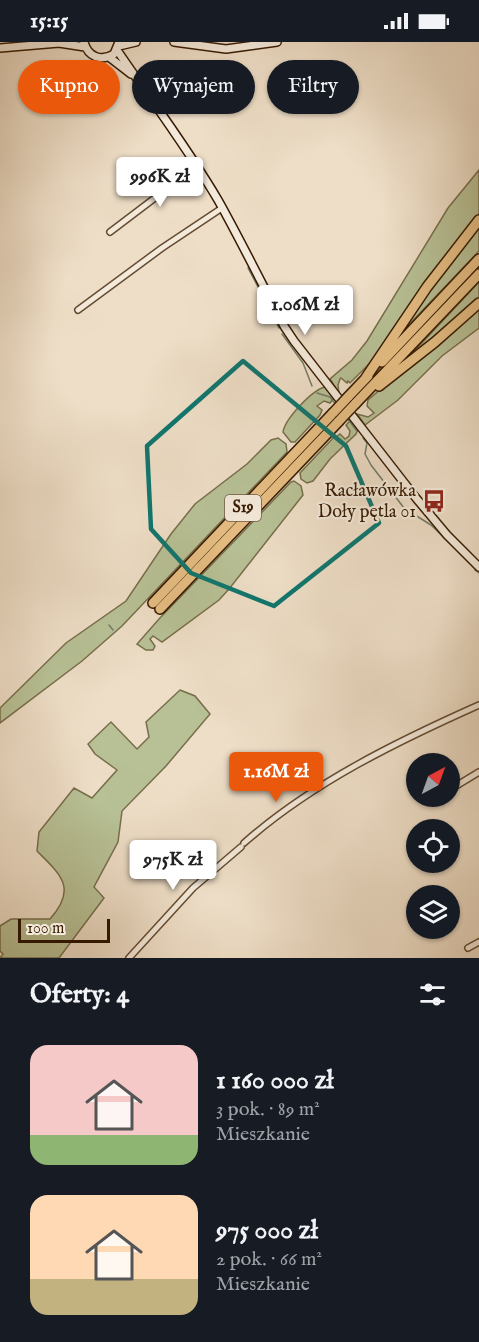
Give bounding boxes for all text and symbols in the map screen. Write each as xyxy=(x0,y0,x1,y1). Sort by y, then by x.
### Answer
text: 15:15 xyxy=(30,7,68,35)
chip: Kupno xyxy=(18,60,120,114)
chip: Wynajem xyxy=(132,60,255,114)
chip: Filtry xyxy=(267,60,359,114)
pin: 996K zł xyxy=(105,157,215,208)
text: 996K zł xyxy=(130,164,190,189)
pin: 1.06M zł xyxy=(243,285,367,336)
text: 1.06M zł xyxy=(271,292,339,317)
place label: Racławówka Doły pętla 01 xyxy=(318,480,416,524)
bus stop icon: Racławówka Doły pętla 01 xyxy=(421,488,447,514)
road number: S19 xyxy=(225,495,261,521)
pin: 1.16M zł xyxy=(214,752,338,803)
north arrow xyxy=(406,753,460,807)
map controls xyxy=(406,753,460,939)
text: 1.16M zł xyxy=(243,759,309,784)
button: locate xyxy=(406,819,460,873)
pin: 975K zł xyxy=(118,840,228,891)
text: 975K zł xyxy=(144,847,202,872)
button: layers xyxy=(406,885,460,939)
scale bar xyxy=(18,916,110,944)
text: 100 m xyxy=(27,919,64,939)
text: Oferty: 4 xyxy=(30,978,129,1011)
icon: filters xyxy=(416,978,449,1011)
text: 1 160 000 zł xyxy=(216,1064,334,1097)
icon: home xyxy=(78,1069,150,1141)
text: 3 pok. · 89 m² xyxy=(216,1097,320,1122)
text: Mieszkanie xyxy=(216,1122,310,1147)
text: 975 000 zł xyxy=(216,1214,318,1247)
icon: home xyxy=(78,1219,150,1291)
text: 2 pok. · 66 m² xyxy=(216,1247,322,1272)
text: Mieszkanie xyxy=(216,1272,310,1297)

